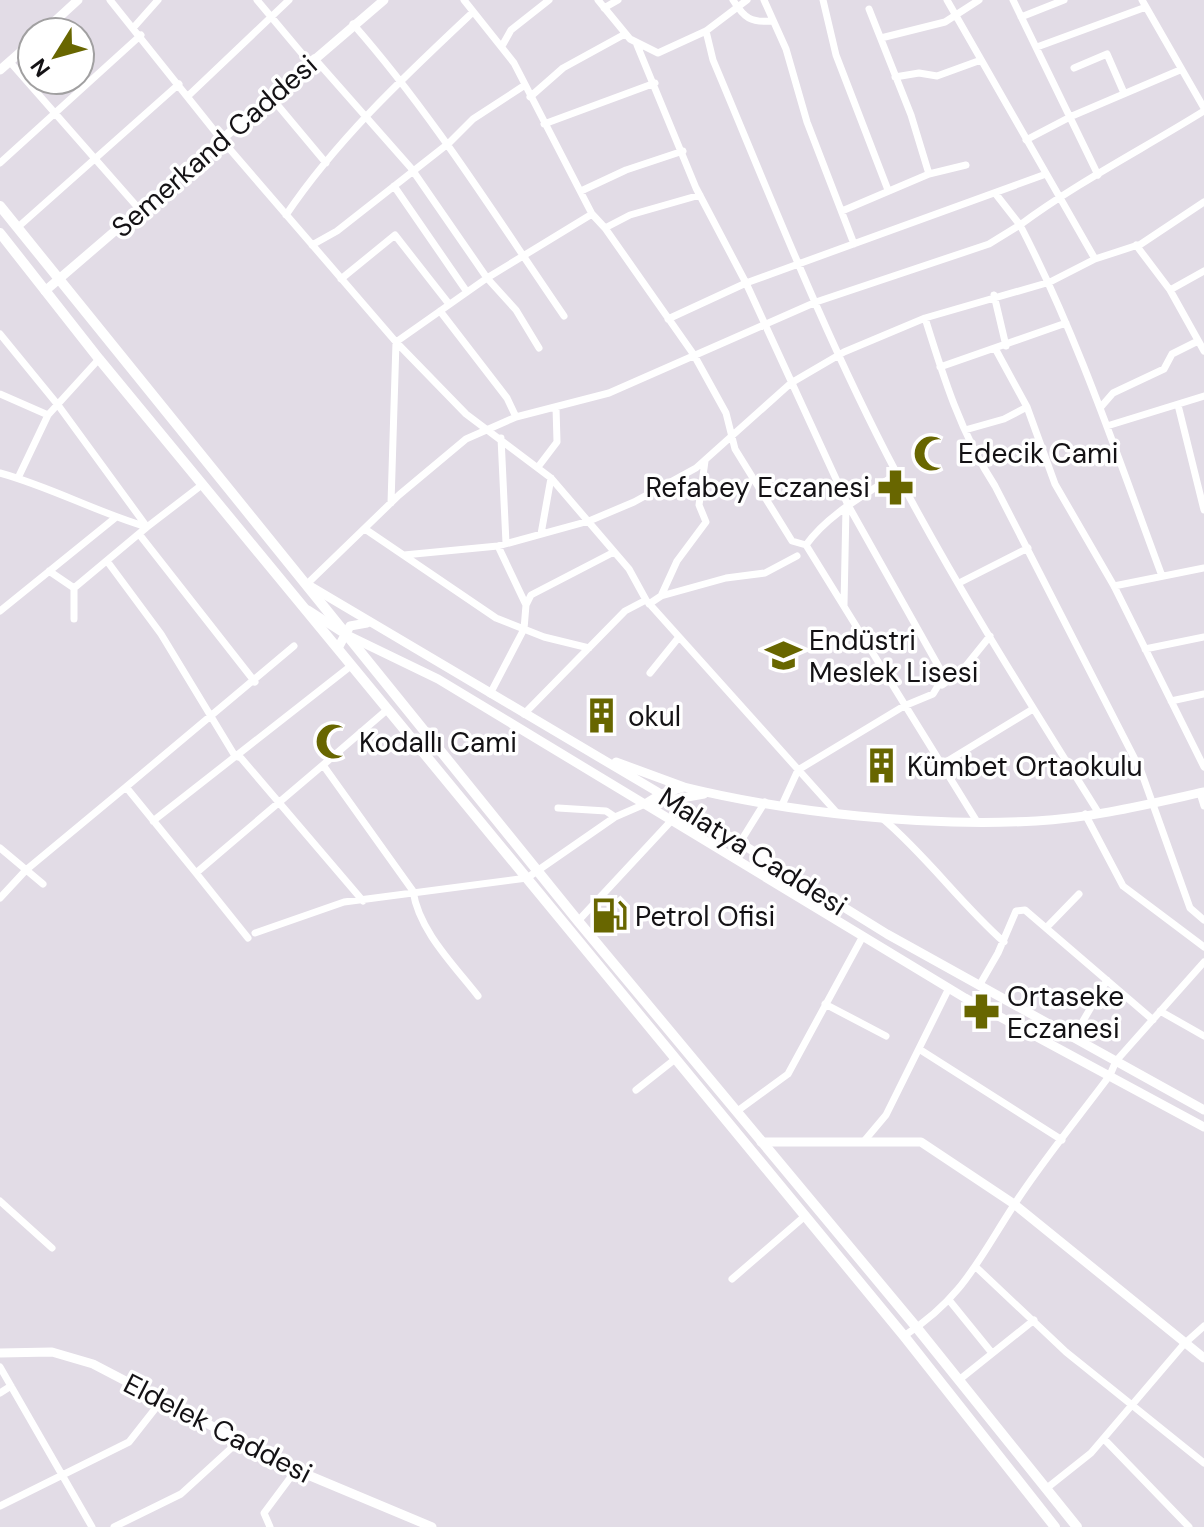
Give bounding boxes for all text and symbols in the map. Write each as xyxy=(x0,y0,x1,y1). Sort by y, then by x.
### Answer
north arrow xyxy=(16,16,96,96)
street label: Semerkand Caddesi xyxy=(104,47,325,246)
text: N xyxy=(24,53,57,83)
mosque icon: Edecik Cami xyxy=(913,434,951,472)
place label: Edecik Cami xyxy=(958,435,1119,472)
pharmacy icon: Refabey Eczanesi xyxy=(877,468,915,506)
place label: Refabey Eczanesi xyxy=(646,469,870,506)
place label: Endüstri Meslek Lisesi xyxy=(809,622,978,691)
school or university icon: Endüstri Meslek Lisesi xyxy=(764,637,802,675)
building icon: okul xyxy=(583,697,621,735)
place label: okul xyxy=(628,698,681,735)
mosque icon: Kodallı Cami xyxy=(314,723,352,761)
place label: Kodallı Cami xyxy=(359,724,517,761)
building icon: Kümbet Ortaokulu xyxy=(862,747,900,785)
place label: Kümbet Ortaokulu xyxy=(907,748,1143,785)
street label: Malatya Caddesi xyxy=(652,779,854,924)
fuel station icon: Petrol Ofisi xyxy=(590,897,628,935)
place label: Petrol Ofisi xyxy=(635,898,775,935)
place label: Ortaseke Eczanesi xyxy=(1007,978,1124,1047)
pharmacy icon: Ortaseke Eczanesi xyxy=(962,993,1000,1031)
street label: Eldelek Caddesi xyxy=(117,1365,318,1492)

